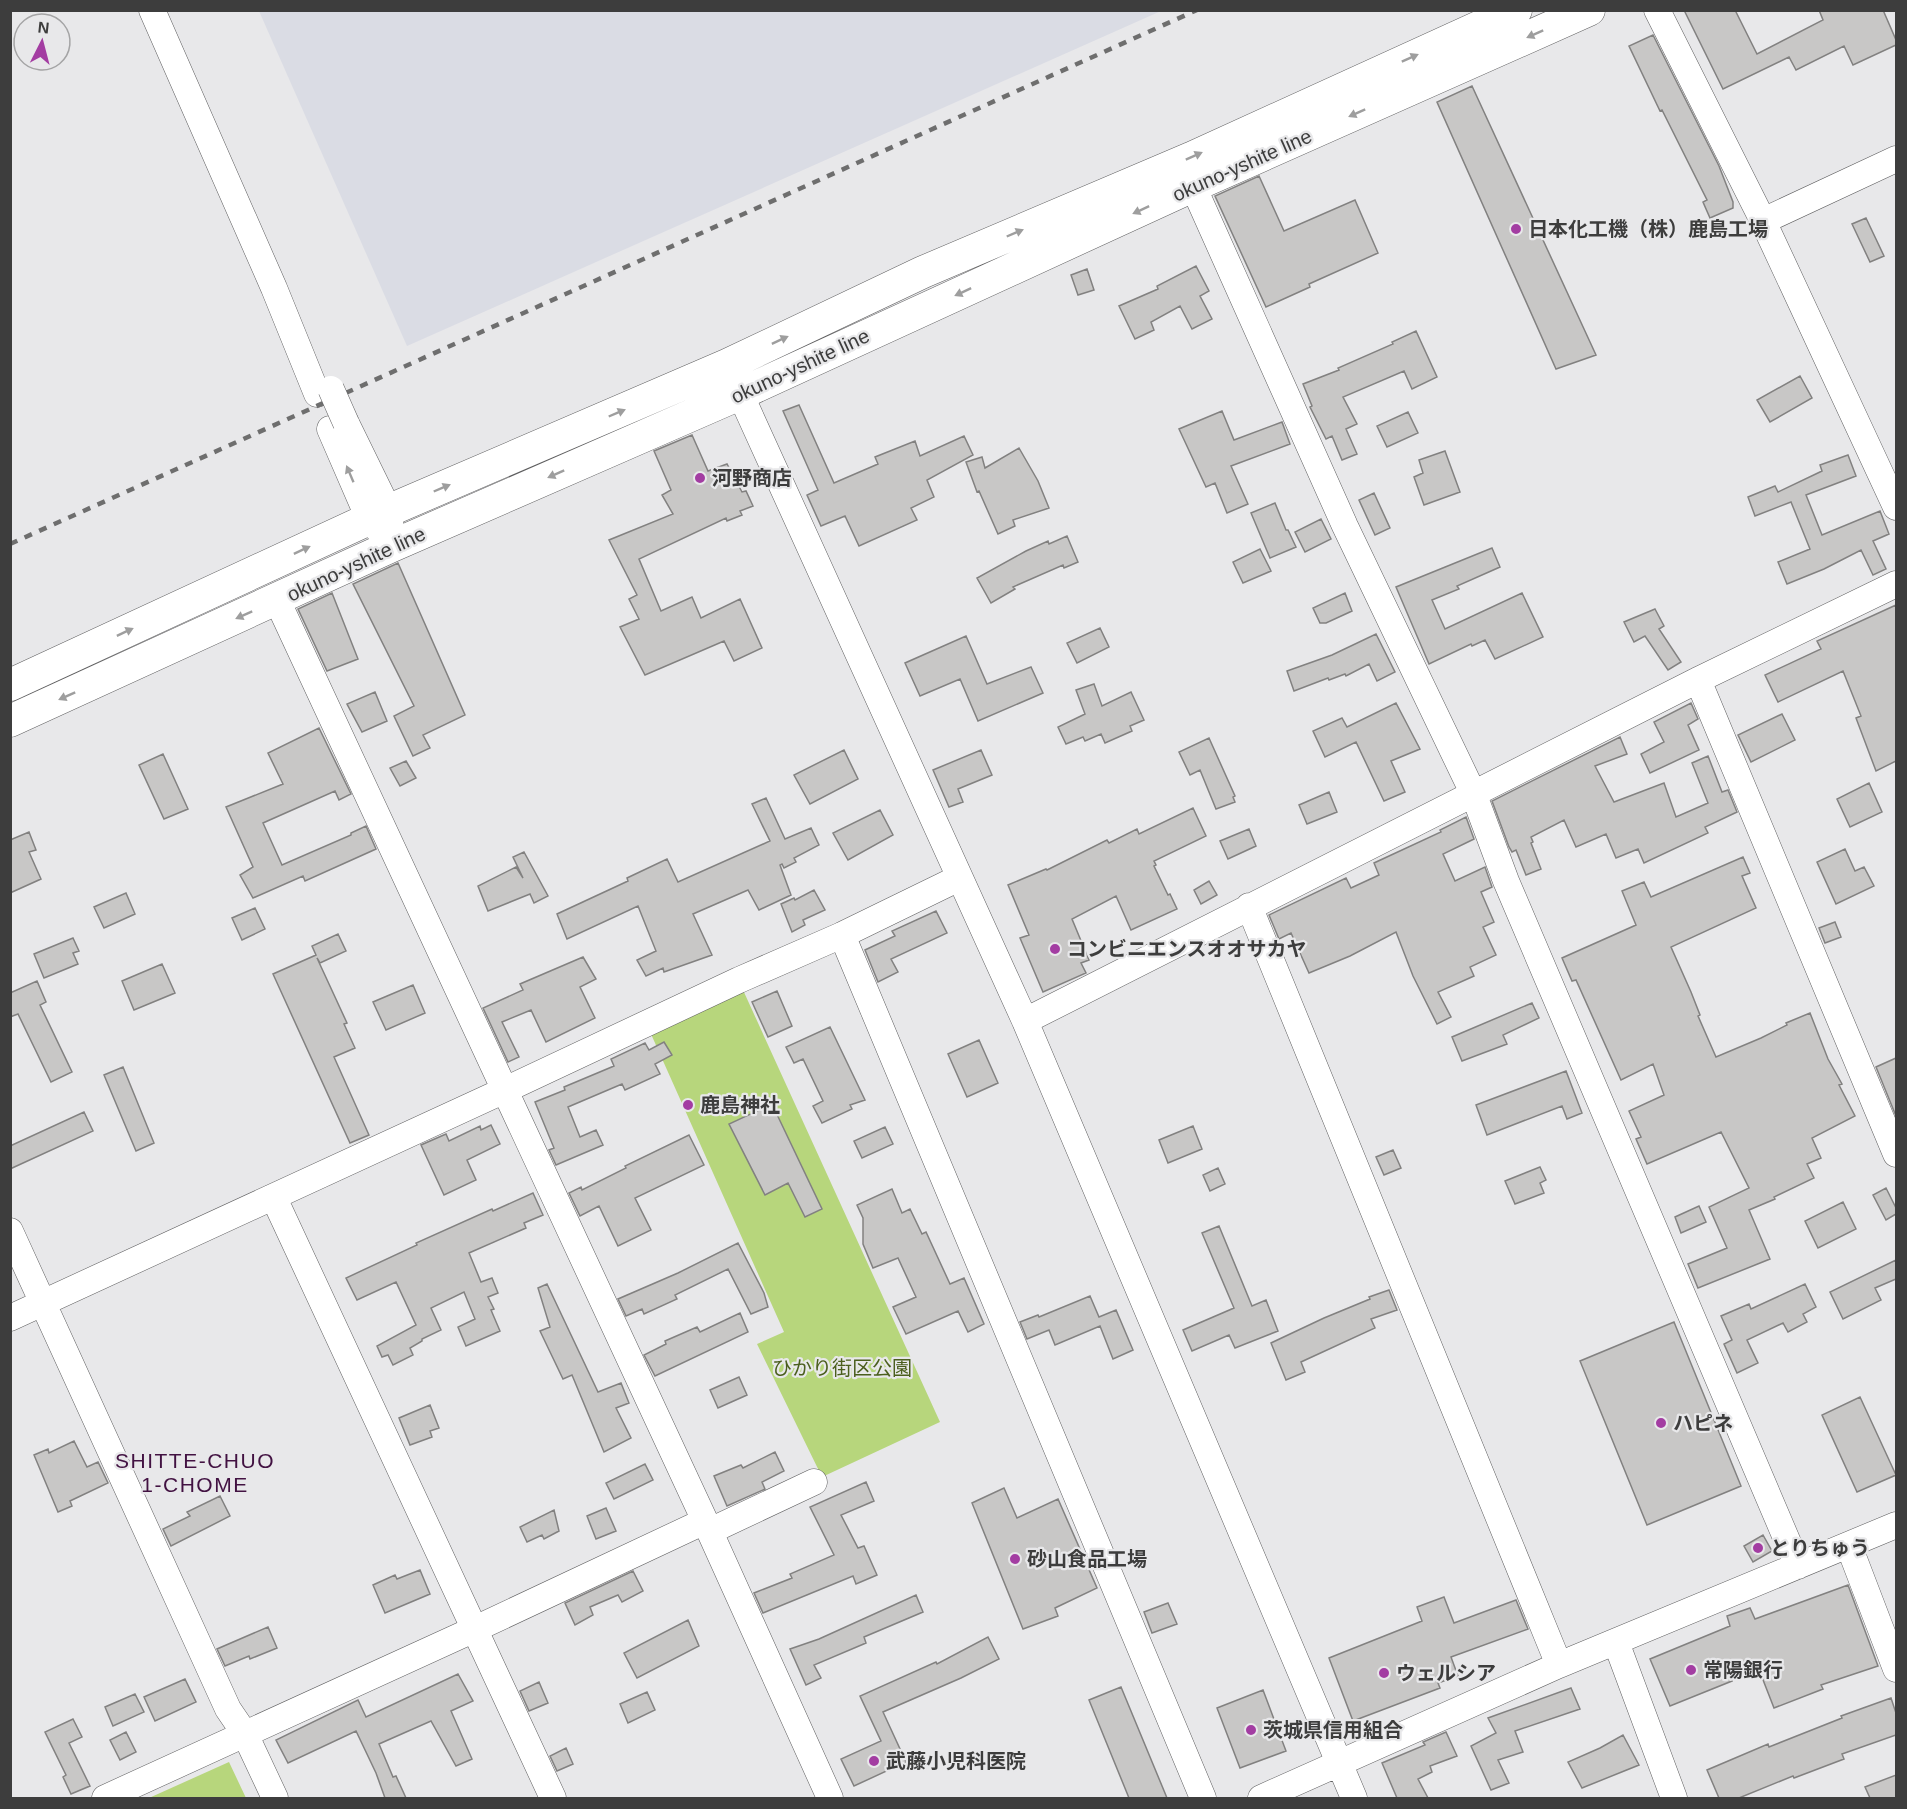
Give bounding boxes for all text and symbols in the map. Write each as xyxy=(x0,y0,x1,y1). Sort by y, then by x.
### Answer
north arrow xyxy=(12,12,72,72)
text: N xyxy=(37,19,50,37)
one-way arrow xyxy=(1527,30,1544,39)
one-way arrow xyxy=(1401,54,1418,63)
one-way arrow xyxy=(1348,109,1366,119)
street label: okuno-yshite line xyxy=(1169,124,1315,206)
one-way arrow xyxy=(1185,151,1203,160)
one-way arrow xyxy=(1132,206,1149,215)
place label: 日本化工機（株）鹿島工場 xyxy=(1528,218,1768,240)
marker: 日本化工機（株）鹿島工場 xyxy=(1509,222,1523,236)
one-way arrow xyxy=(1006,228,1024,238)
one-way arrow xyxy=(955,287,972,296)
street label: okuno-yshite line xyxy=(727,324,873,408)
one-way arrow xyxy=(772,336,789,345)
one-way arrow xyxy=(609,408,626,417)
one-way arrow xyxy=(344,465,354,483)
place label: 河野商店 xyxy=(712,467,792,489)
one-way arrow xyxy=(547,469,565,479)
marker: 河野商店 xyxy=(693,471,707,485)
one-way arrow xyxy=(434,483,452,493)
street label: okuno-yshite line xyxy=(283,522,429,606)
one-way arrow xyxy=(293,546,310,555)
one-way arrow xyxy=(235,611,253,620)
one-way arrow xyxy=(116,628,133,637)
one-way arrow xyxy=(58,691,75,700)
place label: コンビニエンスオオサカヤ xyxy=(1067,938,1307,960)
marker: コンビニエンスオオサカヤ xyxy=(1048,942,1062,956)
place label: 鹿島神社 xyxy=(700,1094,780,1116)
marker: 鹿島神社 xyxy=(681,1098,695,1112)
park label: ひかり街区公園 xyxy=(772,1357,912,1379)
place label: ハピネ xyxy=(1673,1412,1733,1434)
marker: ハピネ xyxy=(1654,1416,1668,1430)
district label: SHITTE-CHUO 1-CHOME xyxy=(115,1449,275,1496)
place label: とりちゅう xyxy=(1770,1537,1870,1559)
marker: とりちゅう xyxy=(1751,1541,1765,1555)
place label: 砂山食品工場 xyxy=(1027,1548,1147,1570)
marker: 砂山食品工場 xyxy=(1008,1552,1022,1566)
place label: 常陽銀行 xyxy=(1703,1659,1783,1681)
place label: ウェルシア xyxy=(1396,1662,1496,1684)
marker: 常陽銀行 xyxy=(1684,1663,1698,1677)
marker: ウェルシア xyxy=(1377,1666,1391,1680)
place label: 茨城県信用組合 xyxy=(1263,1719,1403,1741)
marker: 茨城県信用組合 xyxy=(1244,1723,1258,1737)
place label: 武藤小児科医院 xyxy=(886,1750,1026,1772)
marker: 武藤小児科医院 xyxy=(867,1754,881,1768)

